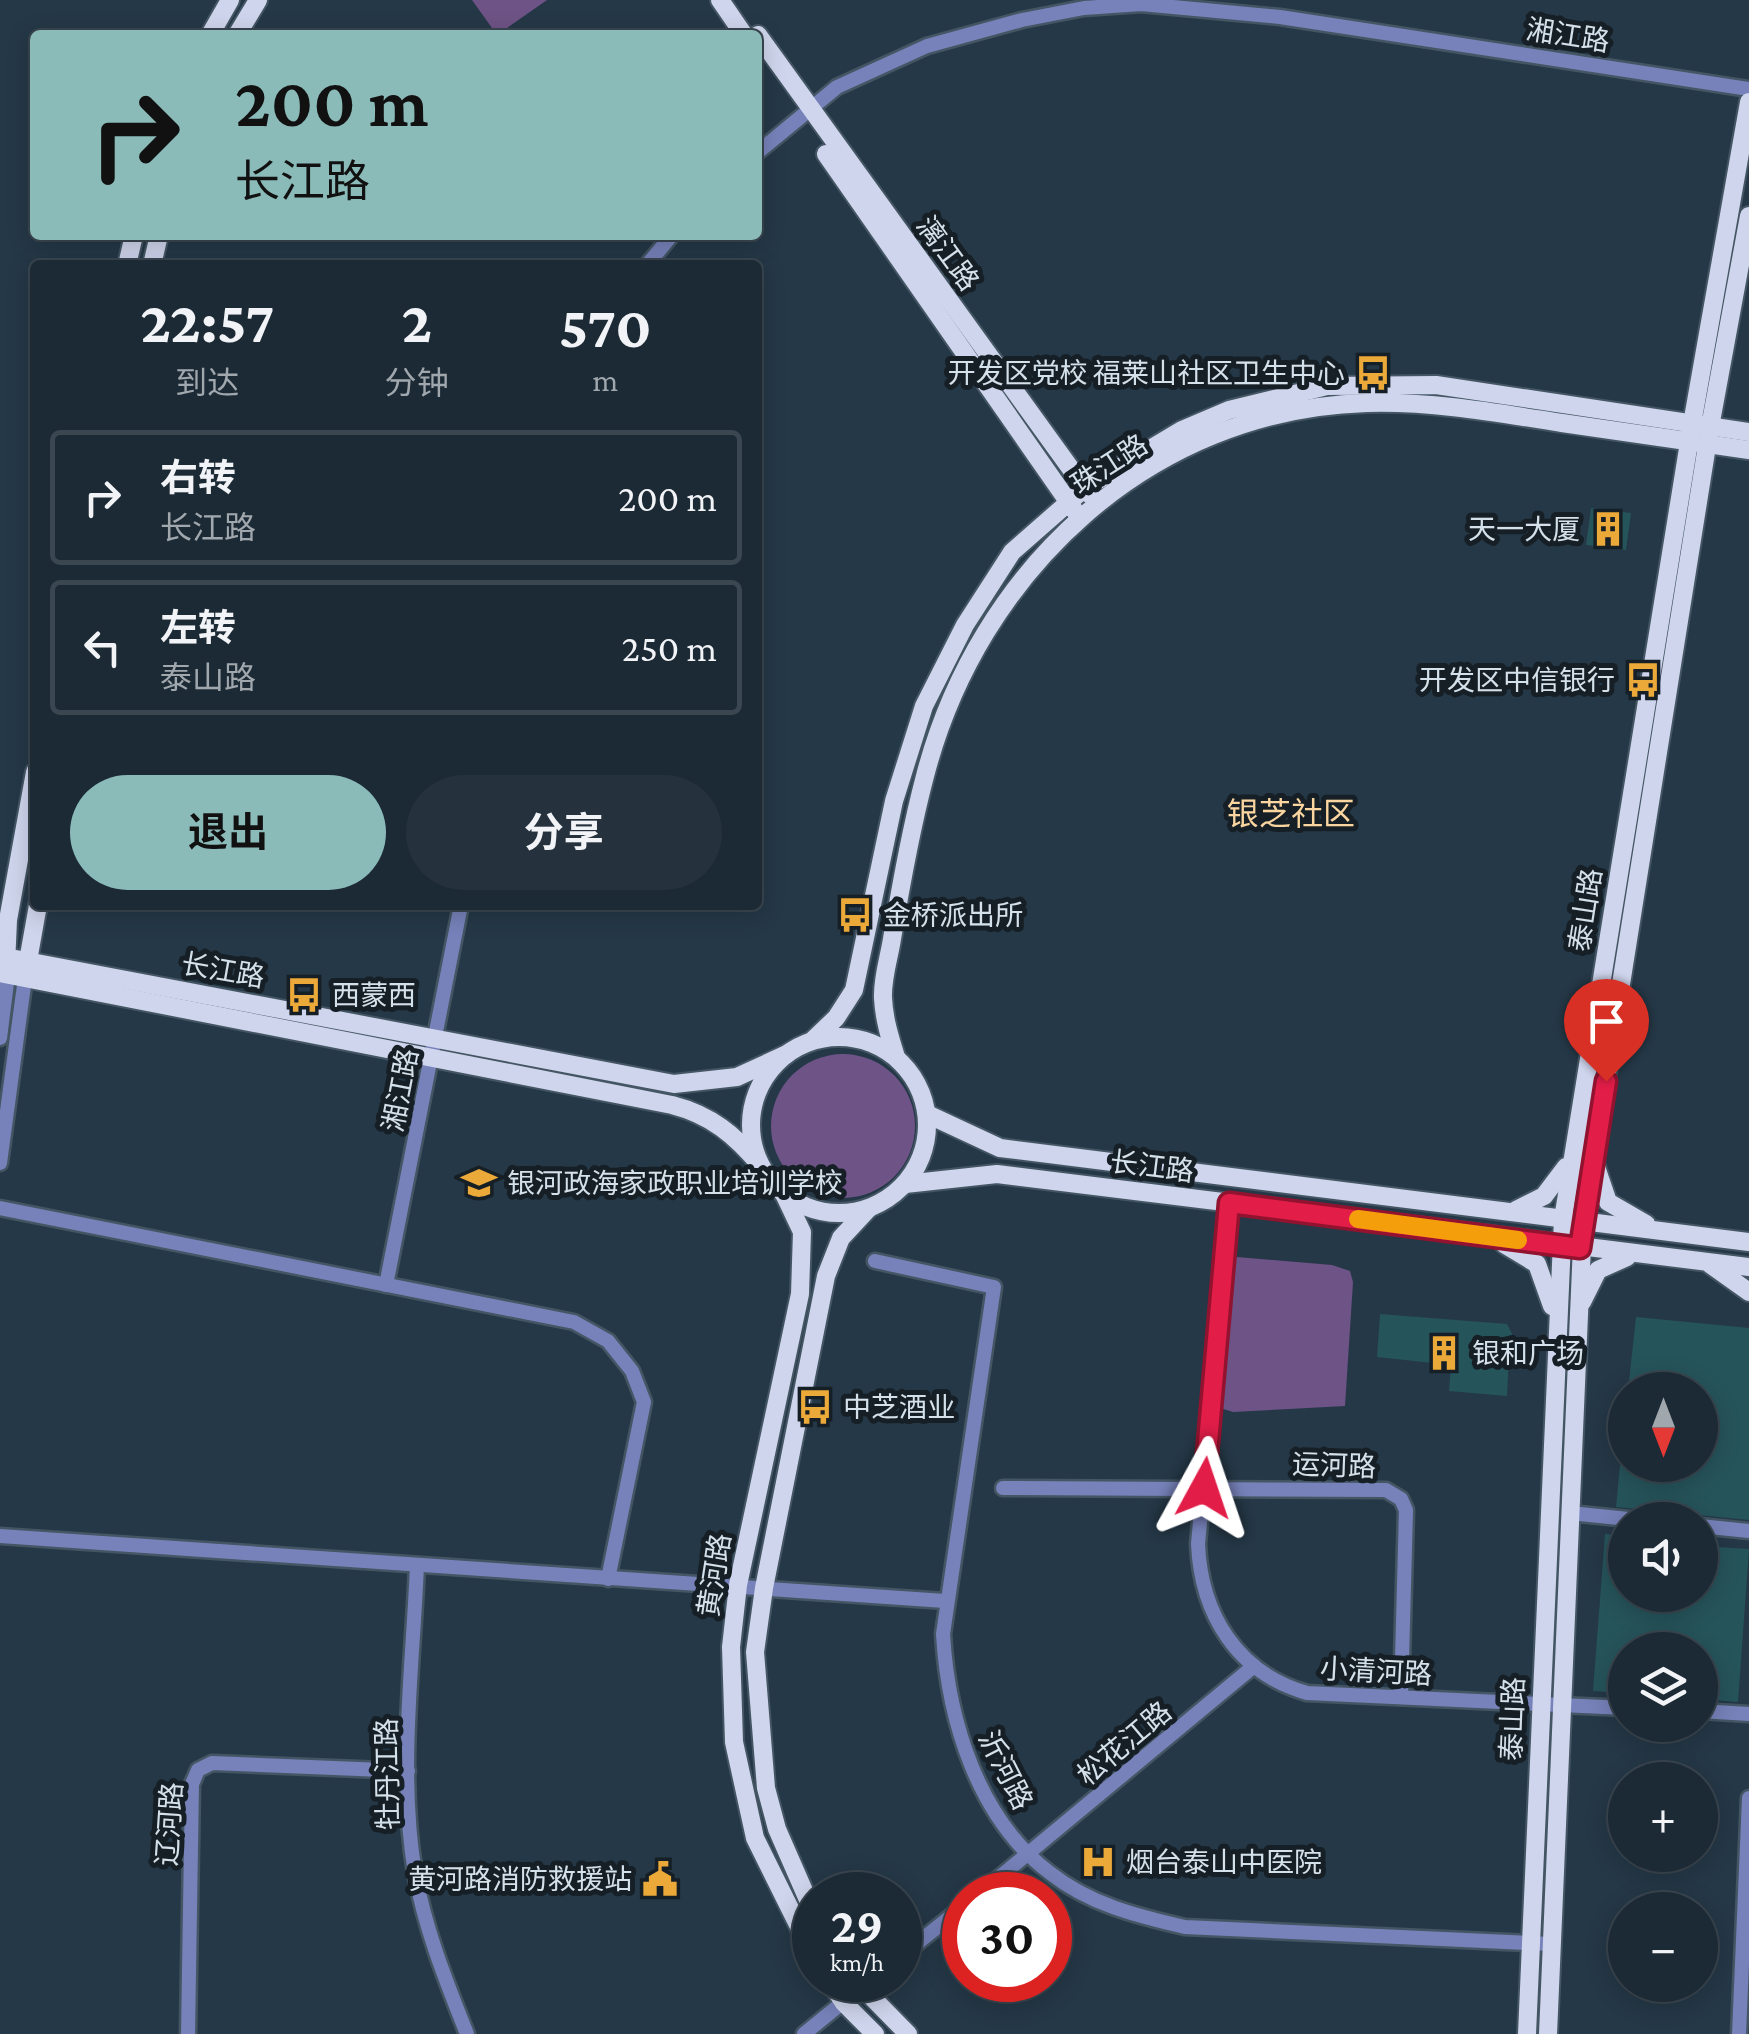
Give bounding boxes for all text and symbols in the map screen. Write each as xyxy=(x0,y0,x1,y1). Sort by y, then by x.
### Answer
street label: 湘江路 xyxy=(1524,14,1612,57)
text: 200 m xyxy=(235,63,428,141)
icon: right xyxy=(70,70,200,200)
text: 长江路 xyxy=(235,157,370,207)
street label: 漓江路 xyxy=(910,210,985,296)
text: 22:57 xyxy=(140,288,274,355)
text: 2 xyxy=(401,288,432,355)
text: 570 xyxy=(559,293,652,360)
bus stop icon: 开发区党校 福莱山社区卫生中心 xyxy=(1354,354,1392,392)
place label: 开发区党校 福莱山社区卫生中心 xyxy=(948,358,1345,389)
text: m xyxy=(593,362,618,398)
text: 到达 xyxy=(175,365,239,401)
text: 分钟 xyxy=(385,365,449,401)
street label: 珠江路 xyxy=(1066,429,1153,500)
text: 右转 xyxy=(160,457,236,499)
icon: right xyxy=(75,470,130,525)
text: 200 m xyxy=(618,477,717,519)
text: 长江路 xyxy=(160,510,256,546)
building icon: 天一大厦 xyxy=(1589,510,1627,548)
place label: 天一大厦 xyxy=(1468,514,1580,545)
text: 左转 xyxy=(160,607,236,649)
icon: left xyxy=(75,620,130,675)
text: 250 m xyxy=(622,627,717,669)
text: 泰山路 xyxy=(160,660,256,696)
bus stop icon: 开发区中信银行 xyxy=(1624,661,1662,699)
place label: 开发区中信银行 xyxy=(1419,665,1615,696)
button: 退出 xyxy=(70,775,386,890)
button: 分享 xyxy=(406,775,722,890)
district label: 银芝社区 xyxy=(1227,796,1355,832)
street label: 泰山路 xyxy=(1564,866,1607,954)
bus stop icon: 金桥派出所 xyxy=(836,896,874,934)
place label: 金桥派出所 xyxy=(883,900,1023,931)
street label: 长江路 xyxy=(179,948,267,993)
bus stop icon: 西蒙西 xyxy=(285,976,323,1014)
pin xyxy=(1564,979,1649,1082)
place label: 西蒙西 xyxy=(332,980,416,1011)
icon: arrive xyxy=(1579,994,1634,1049)
street label: 湘江路 xyxy=(377,1046,424,1134)
street label: 长江路 xyxy=(1108,1146,1196,1187)
school or university icon: 银河政海家政职业培训学校 xyxy=(460,1164,498,1202)
place label: 银河政海家政职业培训学校 xyxy=(507,1168,843,1199)
building icon: 银和广场 xyxy=(1425,1334,1463,1372)
place label: 银和广场 xyxy=(1472,1338,1584,1369)
north arrow xyxy=(1608,1372,1718,1482)
map controls xyxy=(1608,1372,1718,2002)
bus stop icon: 中芝酒业 xyxy=(796,1388,834,1426)
place label: 中芝酒业 xyxy=(843,1392,955,1423)
position arrow xyxy=(1152,1436,1256,1540)
street label: 运河路 xyxy=(1291,1449,1377,1482)
button: sound xyxy=(1608,1502,1718,1612)
street label: 黄河路 xyxy=(693,1531,736,1619)
button: layers xyxy=(1608,1632,1718,1742)
street label: 小清河路 xyxy=(1319,1653,1433,1690)
street label: 泰山路 xyxy=(1496,1676,1529,1762)
street label: 松花江路 xyxy=(1071,1696,1177,1791)
street label: 牡丹江路 xyxy=(371,1718,404,1830)
street label: 沂河路 xyxy=(973,1726,1038,1815)
button: + xyxy=(1608,1762,1718,1872)
street label: 辽河路 xyxy=(151,1781,188,1867)
hospital icon: 烟台泰山中医院 xyxy=(1079,1843,1117,1881)
place label: 烟台泰山中医院 xyxy=(1126,1847,1322,1878)
public building icon: 黄河路消防救援站 xyxy=(641,1860,679,1898)
place label: 黄河路消防救援站 xyxy=(408,1864,632,1895)
speed limit sign: 30 xyxy=(942,1872,1072,2002)
button: − xyxy=(1608,1892,1718,2002)
text: 29 xyxy=(831,1897,883,1953)
text: km/h xyxy=(830,1949,884,1976)

